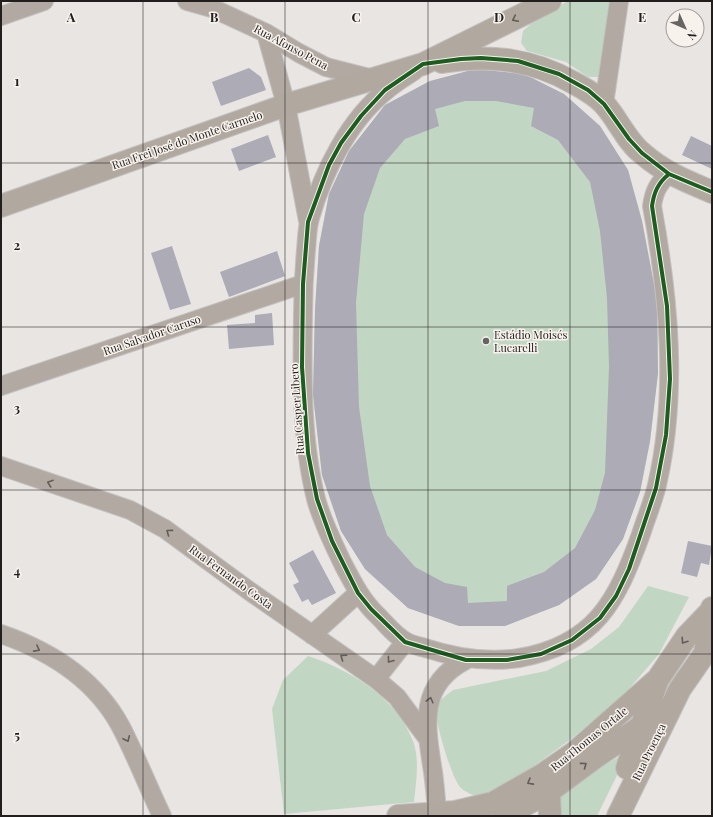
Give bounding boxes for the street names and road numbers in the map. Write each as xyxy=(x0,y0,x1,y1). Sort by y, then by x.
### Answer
street label: Rua Afonso Pena xyxy=(252,21,331,73)
street label: Rua Frei José do Monte Carmelo xyxy=(110,107,264,172)
street label: Rua Salvador Caruso xyxy=(101,311,203,358)
street label: Rua Casper Libero xyxy=(286,363,307,455)
street label: Rua Fernando Costa xyxy=(187,541,276,612)
street label: Rua Thomas Ortale xyxy=(547,703,630,774)
street label: Rua Proença xyxy=(628,720,669,783)

